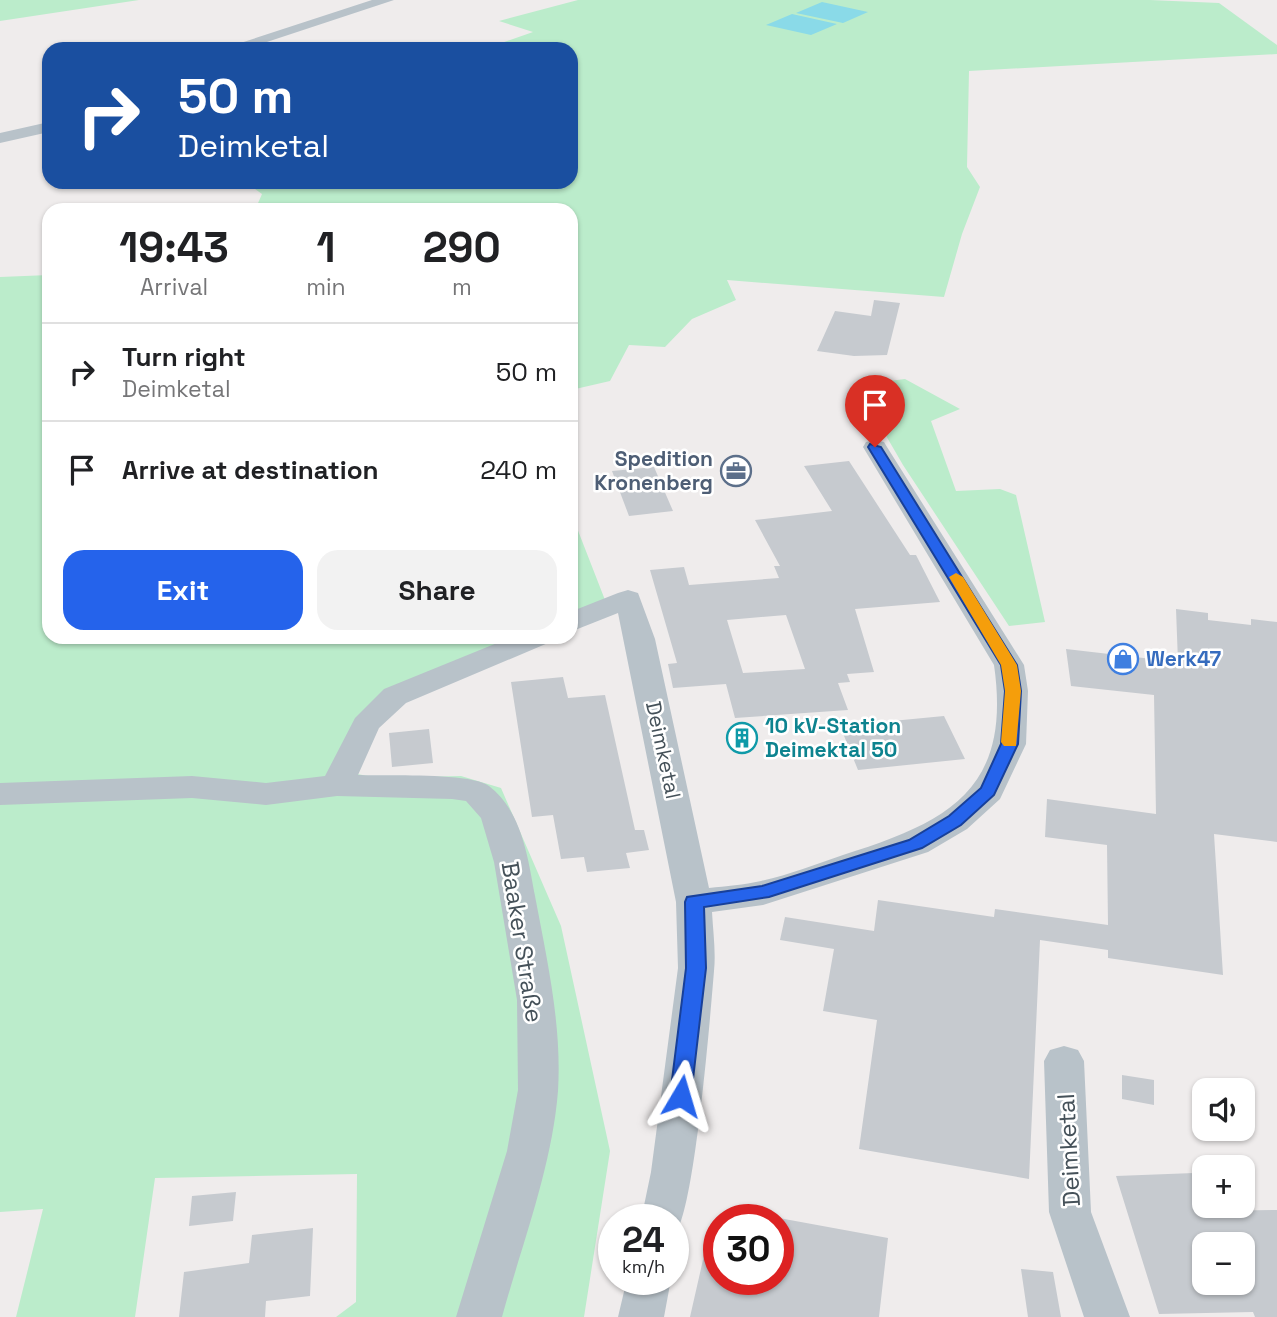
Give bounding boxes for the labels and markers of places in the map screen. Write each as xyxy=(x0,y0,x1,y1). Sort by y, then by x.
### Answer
pin xyxy=(845,375,905,447)
place label: Spedition Kronenberg xyxy=(594,445,713,496)
office icon: Spedition Kronenberg xyxy=(719,454,753,488)
shop icon: Werk47 xyxy=(1106,642,1140,676)
place label: Werk47 xyxy=(1146,645,1221,672)
place label: 10 kV-Station Deimektal 50 xyxy=(765,712,901,763)
building icon: 10 kV-Station Deimektal 50 xyxy=(725,721,759,755)

